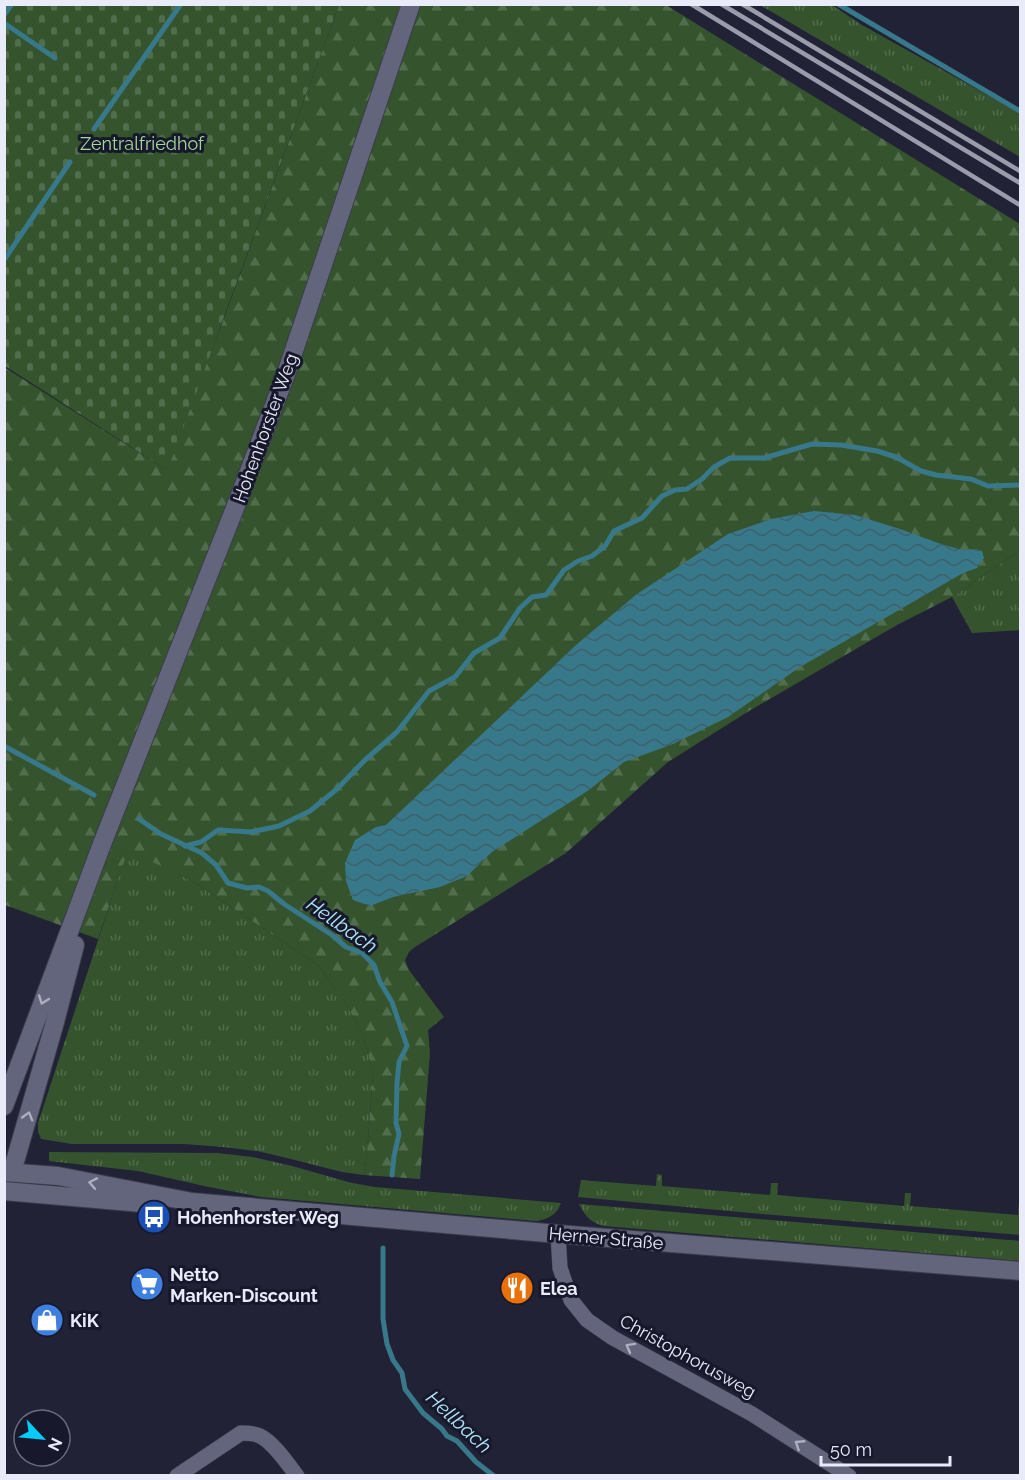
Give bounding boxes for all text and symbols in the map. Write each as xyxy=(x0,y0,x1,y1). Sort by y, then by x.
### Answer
park label: Zentralfriedhof xyxy=(80,133,205,154)
street label: Hohenhorster Weg xyxy=(228,351,302,505)
water label: Hellbach xyxy=(302,892,382,958)
one-way arrow xyxy=(38,994,50,1005)
one-way arrow xyxy=(21,1111,33,1122)
one-way arrow xyxy=(88,1177,98,1190)
bus stop icon: Hohenhorster Weg xyxy=(136,1199,172,1235)
place label: Hohenhorster Weg xyxy=(177,1207,339,1228)
street label: Herner Straße xyxy=(548,1223,665,1254)
place label: Netto Marken-Discount xyxy=(170,1264,318,1306)
supermarket icon: Netto Marken-Discount xyxy=(129,1266,165,1302)
restaurant icon: Elea xyxy=(499,1270,535,1306)
place label: Elea xyxy=(540,1278,578,1299)
shop icon: KiK xyxy=(29,1302,65,1338)
place label: KiK xyxy=(70,1310,100,1331)
street label: Christophorusweg xyxy=(616,1310,760,1402)
one-way arrow xyxy=(626,1343,636,1354)
water label: Hellbach xyxy=(421,1386,497,1458)
north arrow xyxy=(12,1408,72,1468)
scale bar xyxy=(821,1429,950,1467)
text: N xyxy=(44,1435,66,1454)
text: 50 m xyxy=(830,1439,872,1460)
one-way arrow xyxy=(795,1440,806,1451)

